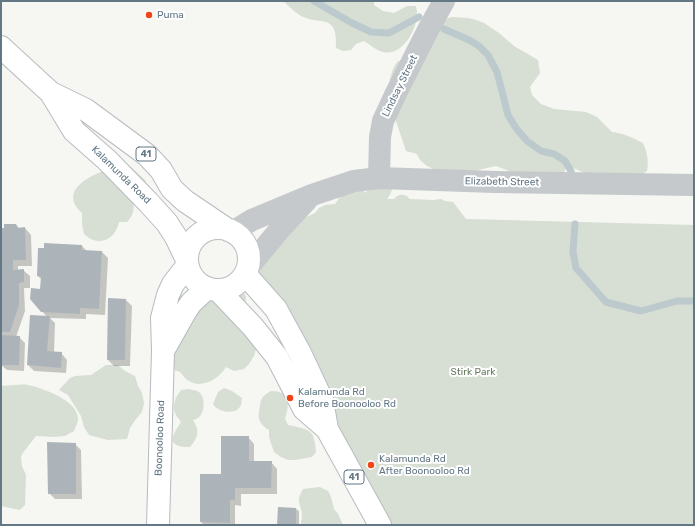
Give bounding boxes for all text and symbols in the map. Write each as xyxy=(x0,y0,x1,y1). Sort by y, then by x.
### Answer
place label: Puma xyxy=(157,9,184,21)
marker: Puma xyxy=(144,10,154,20)
street label: Lindsay Street xyxy=(380,53,420,119)
street label: Kalamunda Road xyxy=(89,144,153,206)
road number: 41 xyxy=(136,147,156,161)
street label: Elizabeth Street xyxy=(465,175,539,189)
park label: Stirk Park xyxy=(451,366,495,378)
place label: Kalamunda Rd Before Boonooloo Rd xyxy=(298,386,396,410)
marker: Kalamunda Rd Before Boonooloo Rd xyxy=(285,393,295,403)
street label: Boonooloo Road xyxy=(153,400,167,476)
place label: Kalamunda Rd After Boonooloo Rd xyxy=(379,453,470,476)
marker: Kalamunda Rd After Boonooloo Rd xyxy=(366,460,376,470)
road number: 41 xyxy=(344,470,364,484)

